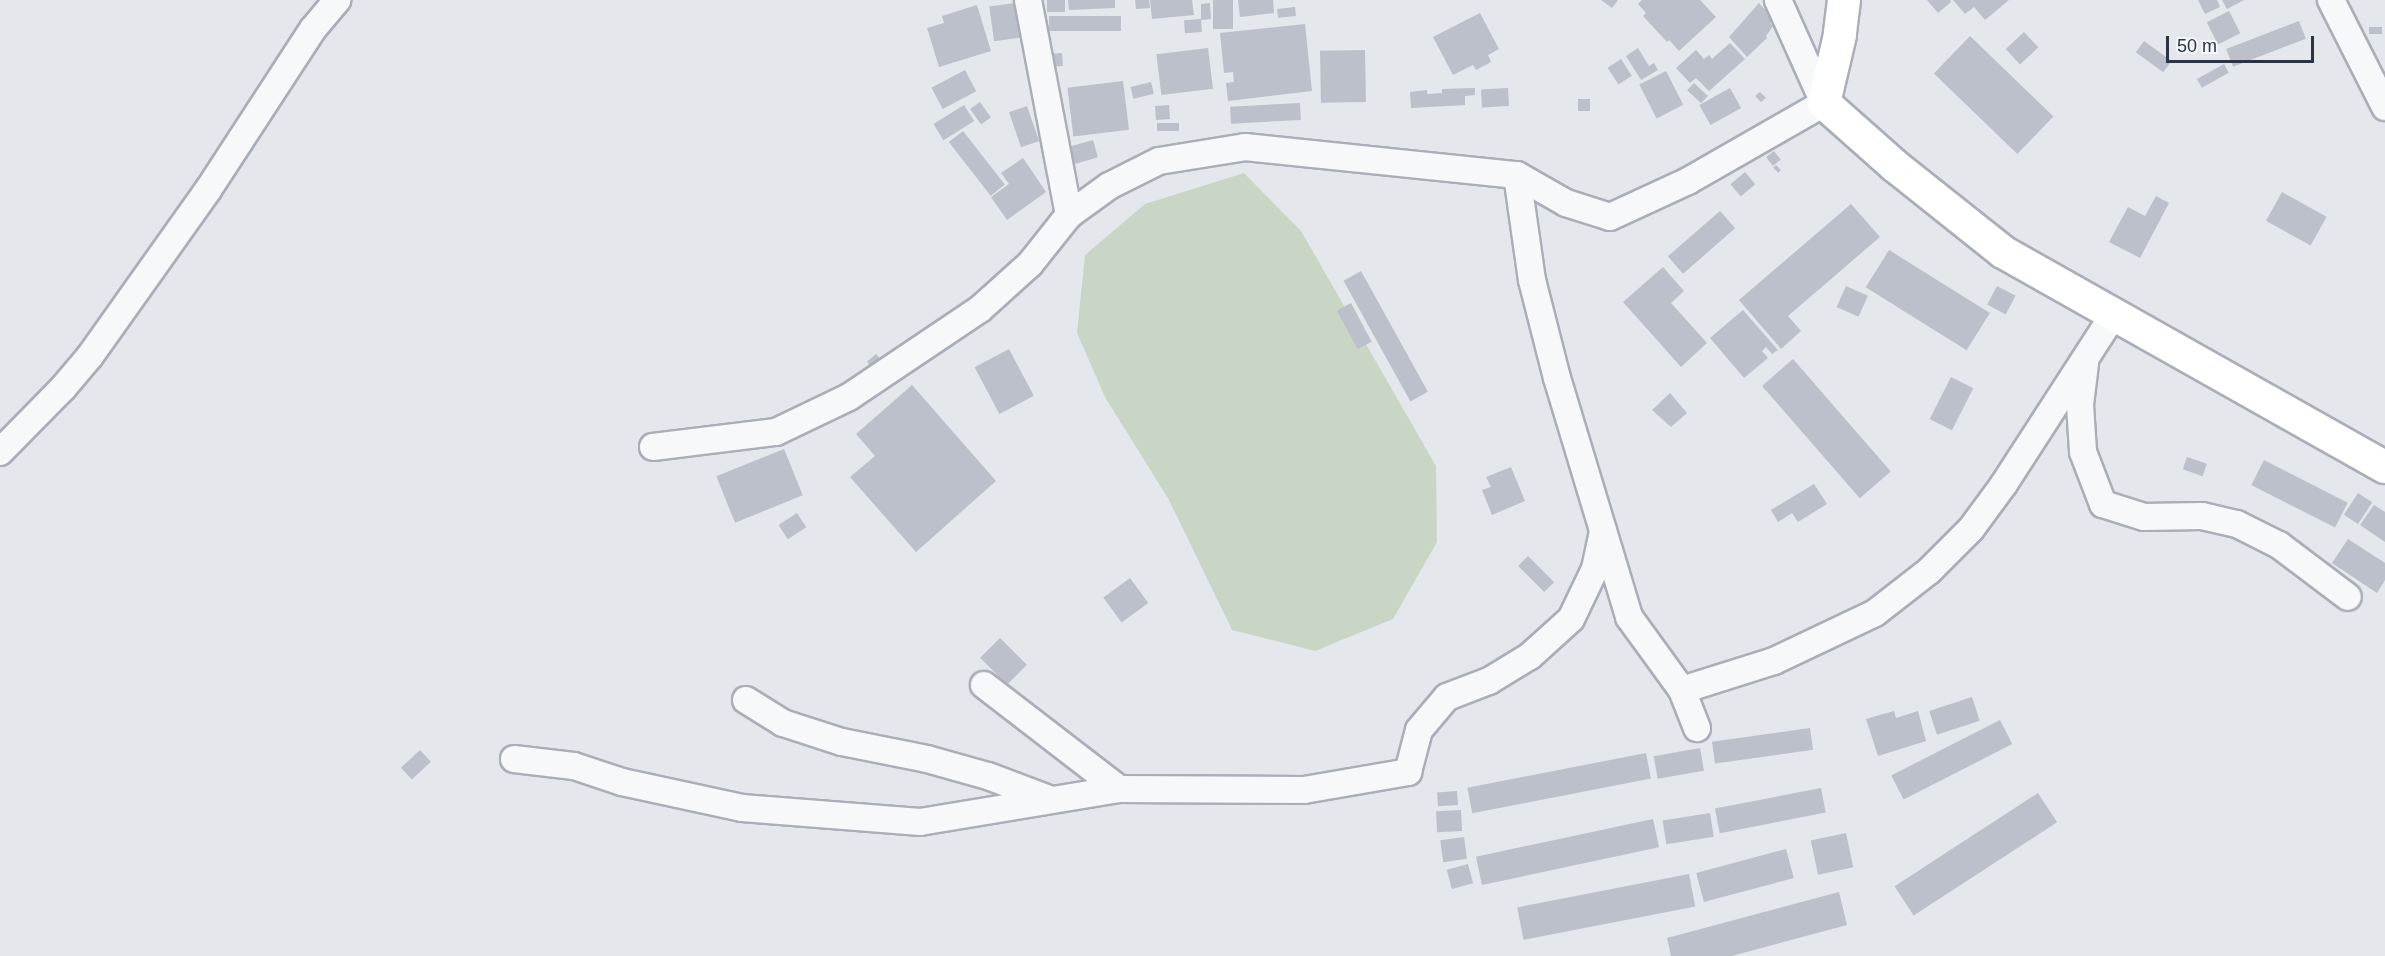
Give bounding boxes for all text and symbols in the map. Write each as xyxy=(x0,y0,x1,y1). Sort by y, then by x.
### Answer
scale bar xyxy=(2169,24,2318,62)
text: 50 m xyxy=(2177,36,2217,56)

